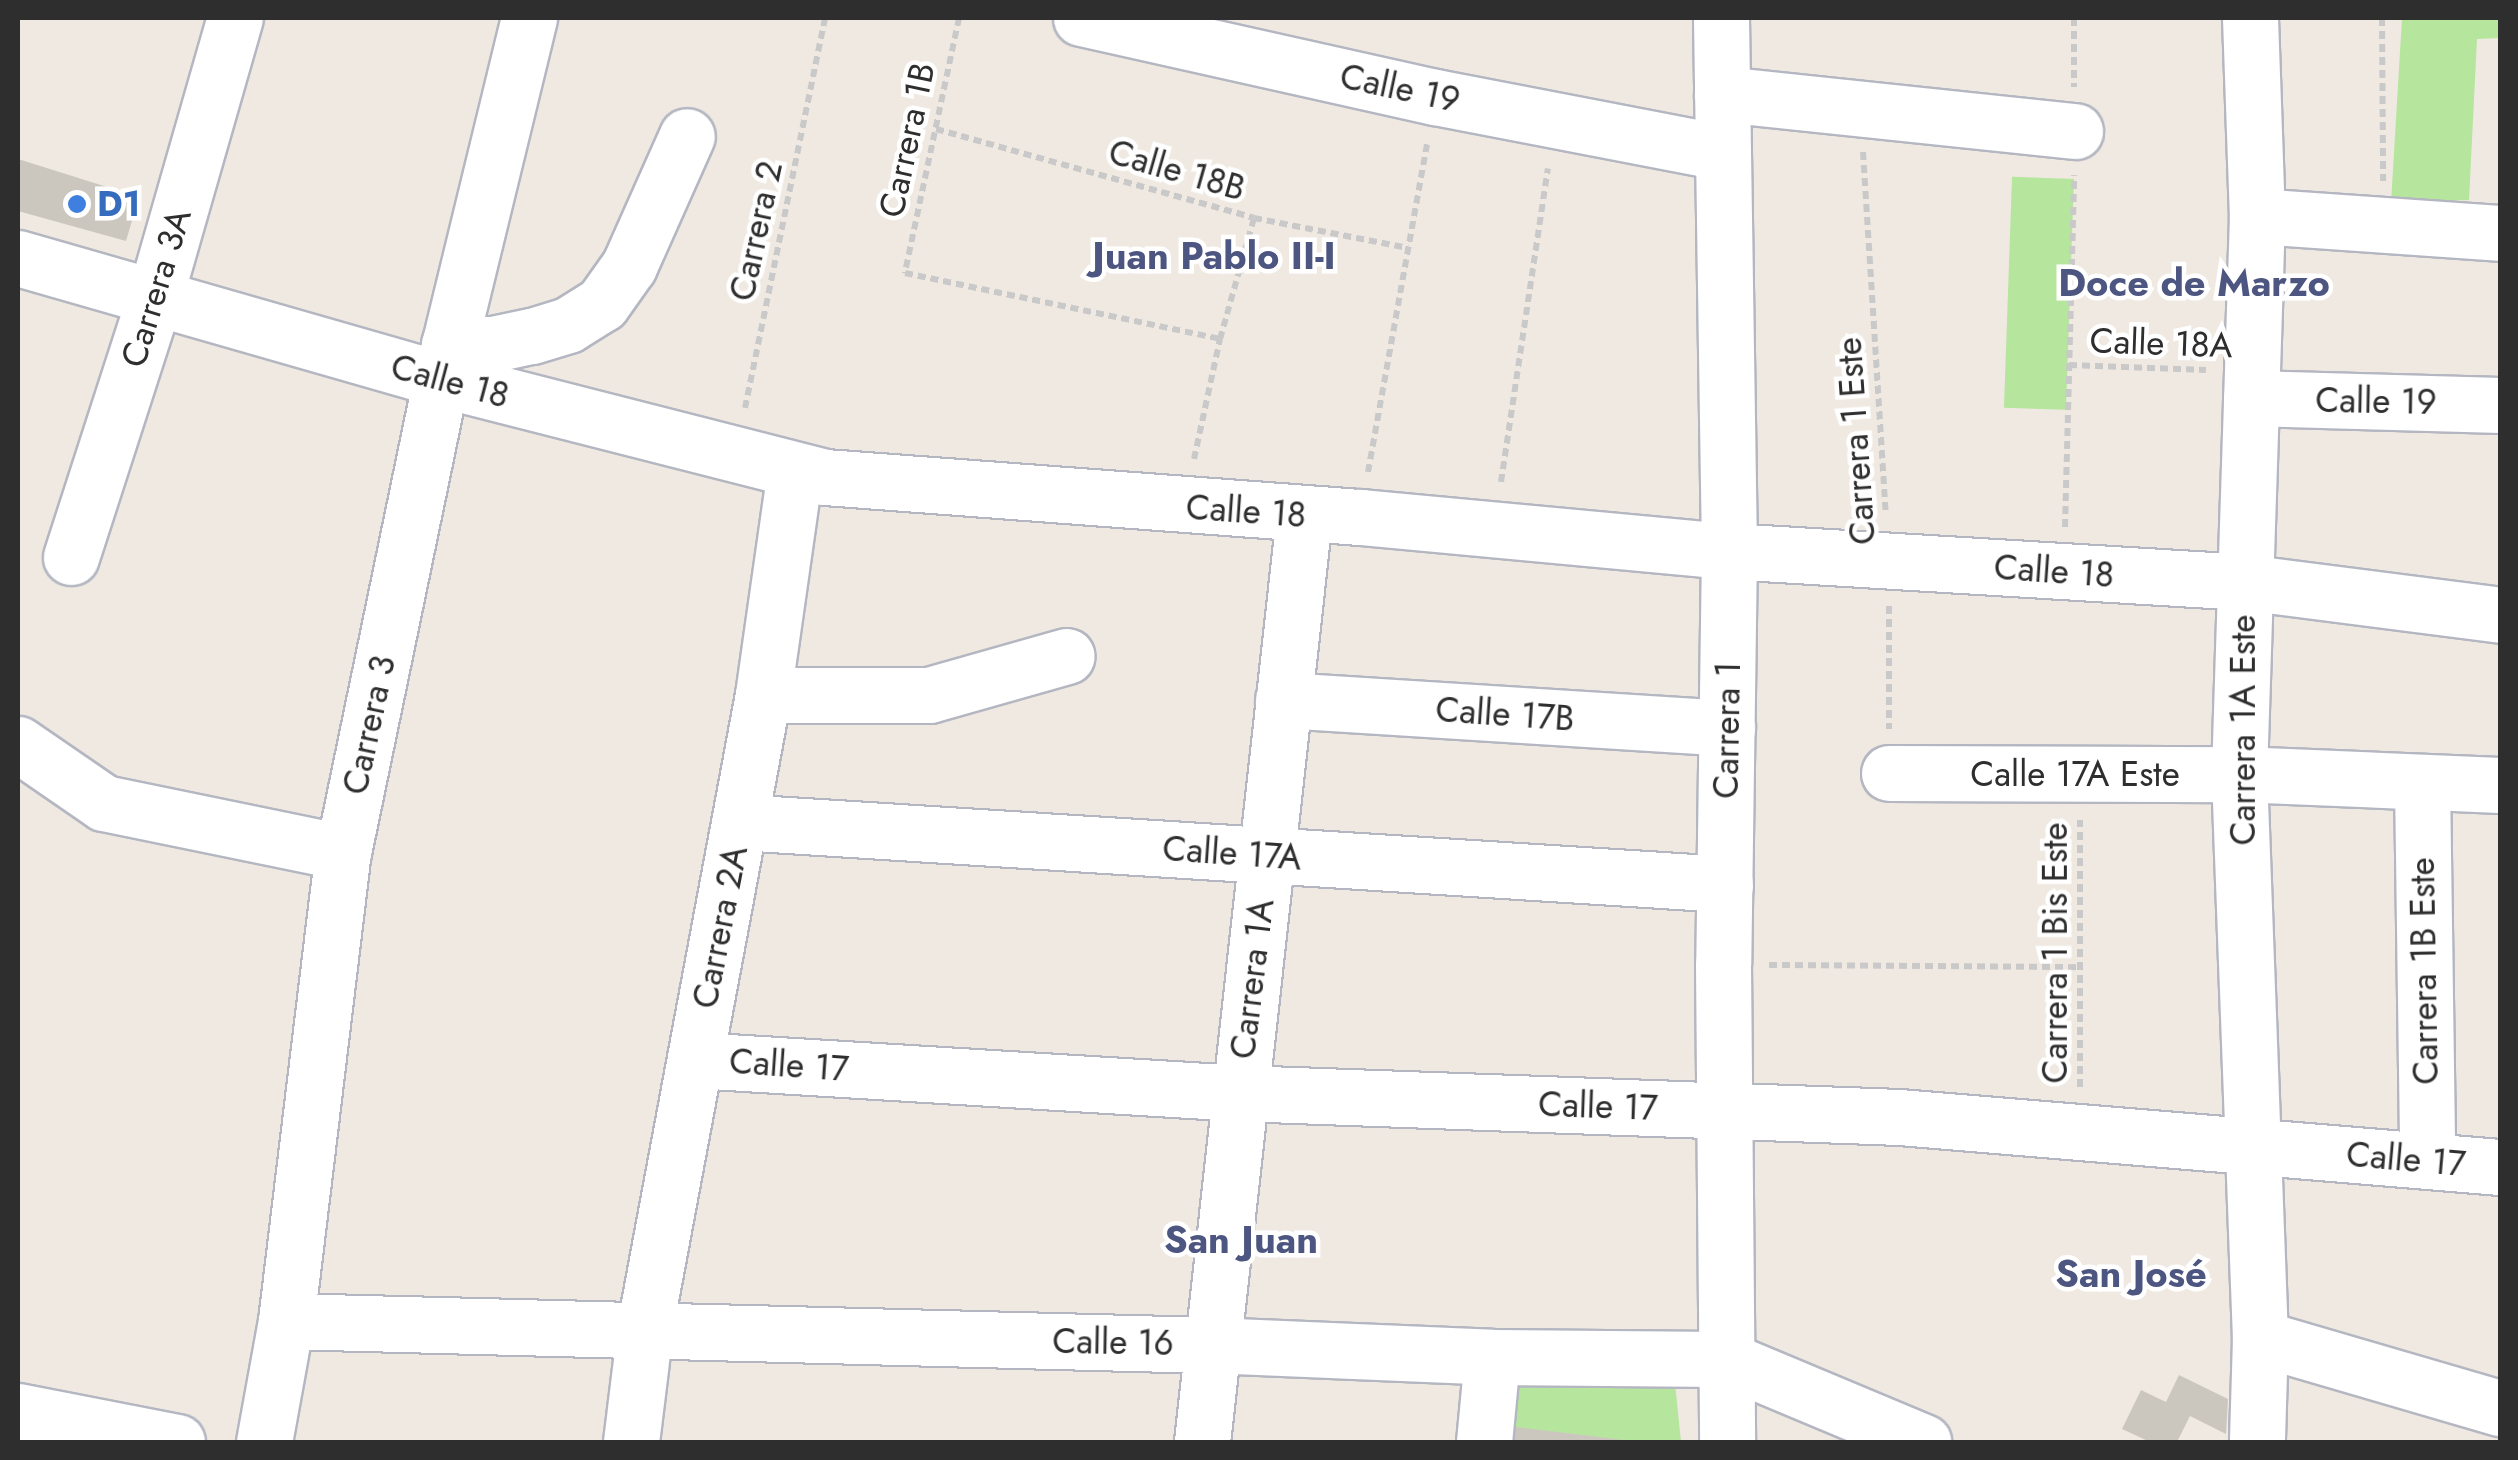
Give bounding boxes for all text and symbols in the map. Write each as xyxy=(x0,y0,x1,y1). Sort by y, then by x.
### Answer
street label: Calle 19 xyxy=(1336,55,1464,121)
street label: Carrera 1B xyxy=(870,59,944,221)
street label: Calle 18B xyxy=(1104,131,1250,209)
street label: Carrera 2 xyxy=(721,157,791,305)
place label: D1 xyxy=(97,183,140,225)
marker: D1 xyxy=(66,193,88,215)
street label: Carrera 3A xyxy=(112,204,200,372)
district label: Juan Pablo II-I xyxy=(1092,233,1336,279)
district label: Doce de Marzo xyxy=(2058,260,2330,306)
street label: Calle 18A xyxy=(2089,320,2233,366)
street label: Carrera 1 Este xyxy=(1828,336,1884,546)
street label: Calle 18 xyxy=(386,345,514,417)
street label: Calle 19 xyxy=(2315,379,2437,423)
street label: Calle 18 xyxy=(1185,486,1307,536)
street label: Calle 18 xyxy=(1993,546,2115,596)
street label: Carrera 1A Este xyxy=(2222,615,2264,845)
street label: Carrera 3 xyxy=(334,652,404,798)
street label: Carrera 1 xyxy=(1705,661,1749,799)
street label: Calle 17B xyxy=(1434,688,1576,740)
street label: Calle 17A Este xyxy=(1970,753,2180,795)
street label: Carrera 1 Bis Este xyxy=(2034,823,2076,1083)
street label: Calle 17A xyxy=(1161,827,1303,879)
street label: Carrera 2A xyxy=(684,842,756,1012)
street label: Carrera 1B Este xyxy=(2401,857,2447,1085)
street label: Carrera 1A xyxy=(1221,897,1283,1061)
street label: Calle 17 xyxy=(728,1040,850,1090)
street label: Calle 17 xyxy=(1538,1083,1658,1129)
street label: Calle 17 xyxy=(2345,1133,2467,1185)
district label: San Juan xyxy=(1164,1217,1318,1263)
district label: San José xyxy=(2055,1251,2207,1297)
street label: Calle 16 xyxy=(1052,1320,1174,1364)

